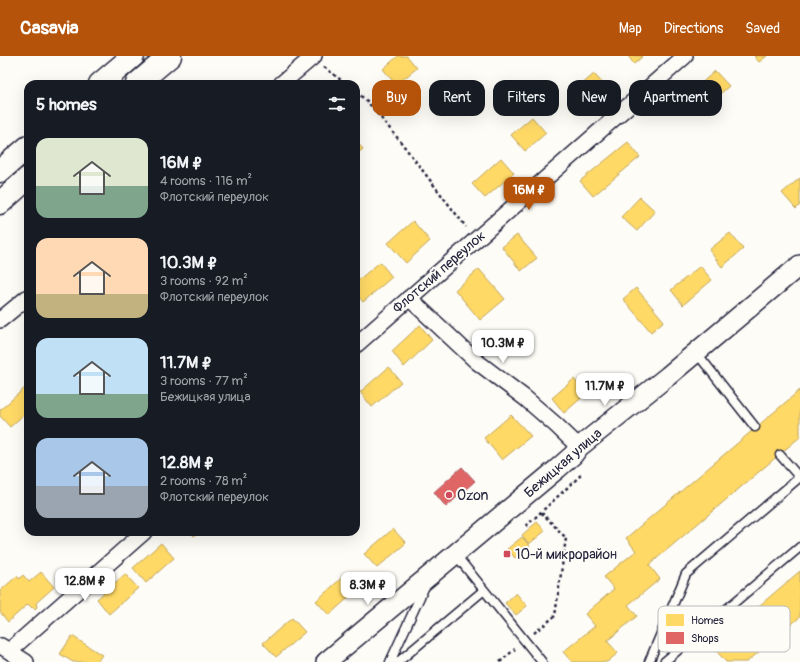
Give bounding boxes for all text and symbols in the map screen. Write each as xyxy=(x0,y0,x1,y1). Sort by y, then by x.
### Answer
text: Casavia xyxy=(20,16,79,40)
text: Map xyxy=(619,20,642,37)
text: Directions xyxy=(664,20,723,37)
text: Saved xyxy=(745,20,780,37)
chip: Buy xyxy=(372,80,421,116)
chip: Rent xyxy=(429,80,485,116)
chip: Filters xyxy=(493,80,559,116)
chip: New xyxy=(567,80,621,116)
chip: Apartment xyxy=(629,80,722,116)
icon: filters xyxy=(326,93,348,115)
text: 5 homes xyxy=(36,94,97,115)
text: 16M ₽ xyxy=(160,152,203,173)
icon: home xyxy=(68,154,116,202)
text: 4 rooms · 116 m² xyxy=(160,173,252,189)
pin: 16M ₽ xyxy=(501,177,557,211)
text: 16M ₽ xyxy=(513,182,545,198)
text: Флотский переулок xyxy=(160,189,269,205)
street label: Флотский переулок xyxy=(389,227,489,317)
text: 10.3M ₽ xyxy=(160,252,218,273)
icon: home xyxy=(68,254,116,302)
text: 3 rooms · 92 m² xyxy=(160,273,248,289)
text: Флотский переулок xyxy=(160,289,269,305)
pin: 10.3M ₽ xyxy=(466,330,540,364)
text: 10.3M ₽ xyxy=(481,335,525,351)
text: 11.7M ₽ xyxy=(160,352,212,373)
icon: home xyxy=(68,354,116,402)
text: 3 rooms · 77 m² xyxy=(160,373,248,389)
pin: 11.7M ₽ xyxy=(568,373,642,407)
text: 11.7M ₽ xyxy=(585,378,625,394)
text: Бежицкая улица xyxy=(160,389,251,405)
street label: Бежицкая улица xyxy=(521,425,605,501)
text: 12.8M ₽ xyxy=(160,452,215,473)
icon: home xyxy=(68,454,116,502)
text: 2 rooms · 78 m² xyxy=(160,473,247,489)
place label: Ozon xyxy=(457,487,489,504)
text: Флотский переулок xyxy=(160,489,269,505)
marker: Ozon xyxy=(444,490,454,500)
place label: 10-й микрорайон xyxy=(515,546,617,563)
marker: 10-й микрорайон xyxy=(502,549,512,559)
pin: 12.8M ₽ xyxy=(48,568,122,602)
pin: 8.3M ₽ xyxy=(335,572,401,606)
text: 12.8M ₽ xyxy=(64,573,106,589)
text: 8.3M ₽ xyxy=(350,577,386,593)
legend xyxy=(658,606,790,652)
text: Homes xyxy=(691,614,724,627)
text: Shops xyxy=(691,632,719,645)

